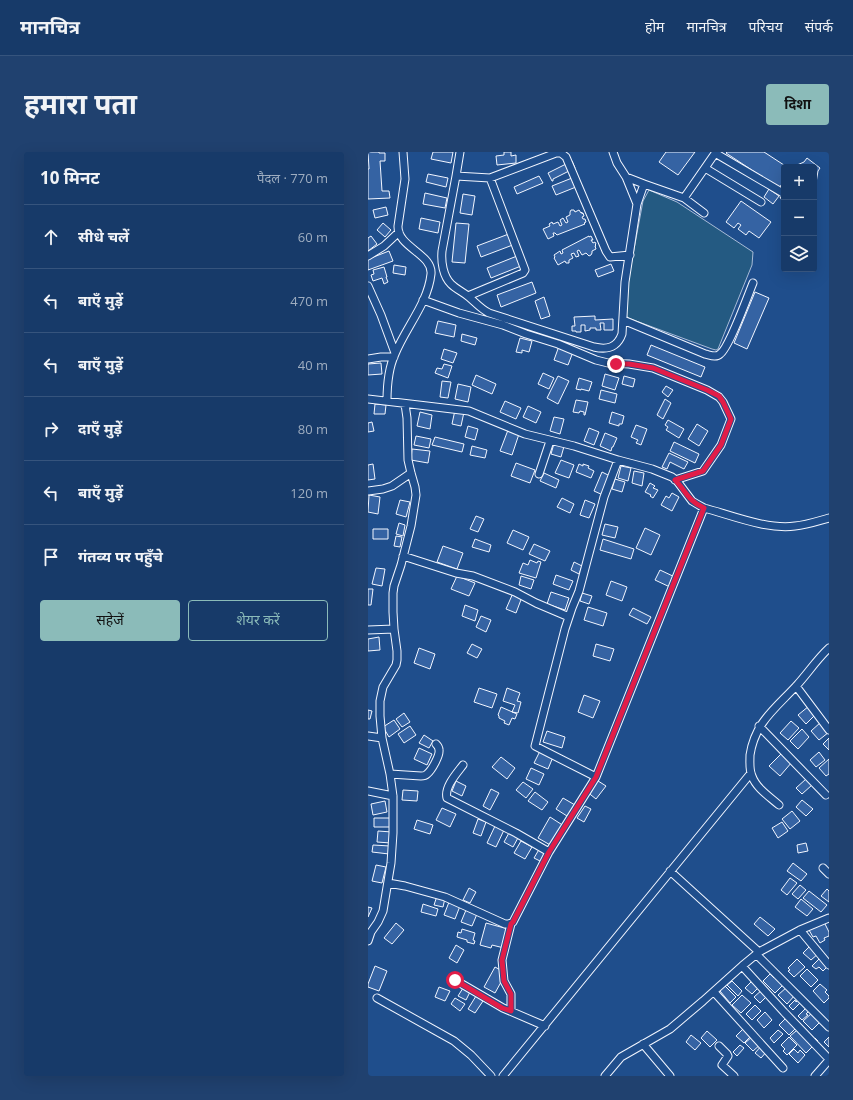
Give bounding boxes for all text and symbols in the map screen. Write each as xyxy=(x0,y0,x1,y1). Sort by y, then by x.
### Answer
text: मानचित्र xyxy=(20,14,80,40)
text: होम xyxy=(645,17,664,36)
text: मानचित्र xyxy=(686,17,727,36)
text: परिचय xyxy=(749,17,783,36)
text: संपर्क xyxy=(805,17,833,36)
text: हमारा पता xyxy=(24,84,137,122)
button: दिशा xyxy=(766,84,829,125)
map controls xyxy=(781,164,817,272)
button: + xyxy=(781,164,817,200)
text: 10 मिनट xyxy=(40,166,100,189)
text: पैदल · 770 m xyxy=(257,169,328,187)
button: − xyxy=(781,200,817,236)
icon: ahead xyxy=(40,226,62,248)
text: सीधे चलें xyxy=(78,226,129,246)
text: 60 m xyxy=(298,228,328,246)
button: layers xyxy=(781,236,817,272)
icon: left xyxy=(40,290,62,312)
text: बाएँ मुड़ें xyxy=(78,290,123,310)
text: 470 m xyxy=(290,292,328,310)
icon: left xyxy=(40,354,62,376)
text: बाएँ मुड़ें xyxy=(78,354,123,374)
route end xyxy=(607,355,625,373)
text: 40 m xyxy=(298,356,328,374)
icon: right xyxy=(40,418,62,440)
text: दाएँ मुड़ें xyxy=(78,418,122,438)
text: 80 m xyxy=(298,420,328,438)
icon: left xyxy=(40,482,62,504)
text: बाएँ मुड़ें xyxy=(78,482,123,502)
text: 120 m xyxy=(290,484,328,502)
icon: arrive xyxy=(40,546,62,568)
text: गंतव्य पर पहुँचे xyxy=(78,546,163,566)
button: सहेजें xyxy=(40,600,180,641)
button: शेयर करें xyxy=(188,600,328,641)
route start xyxy=(446,971,464,989)

